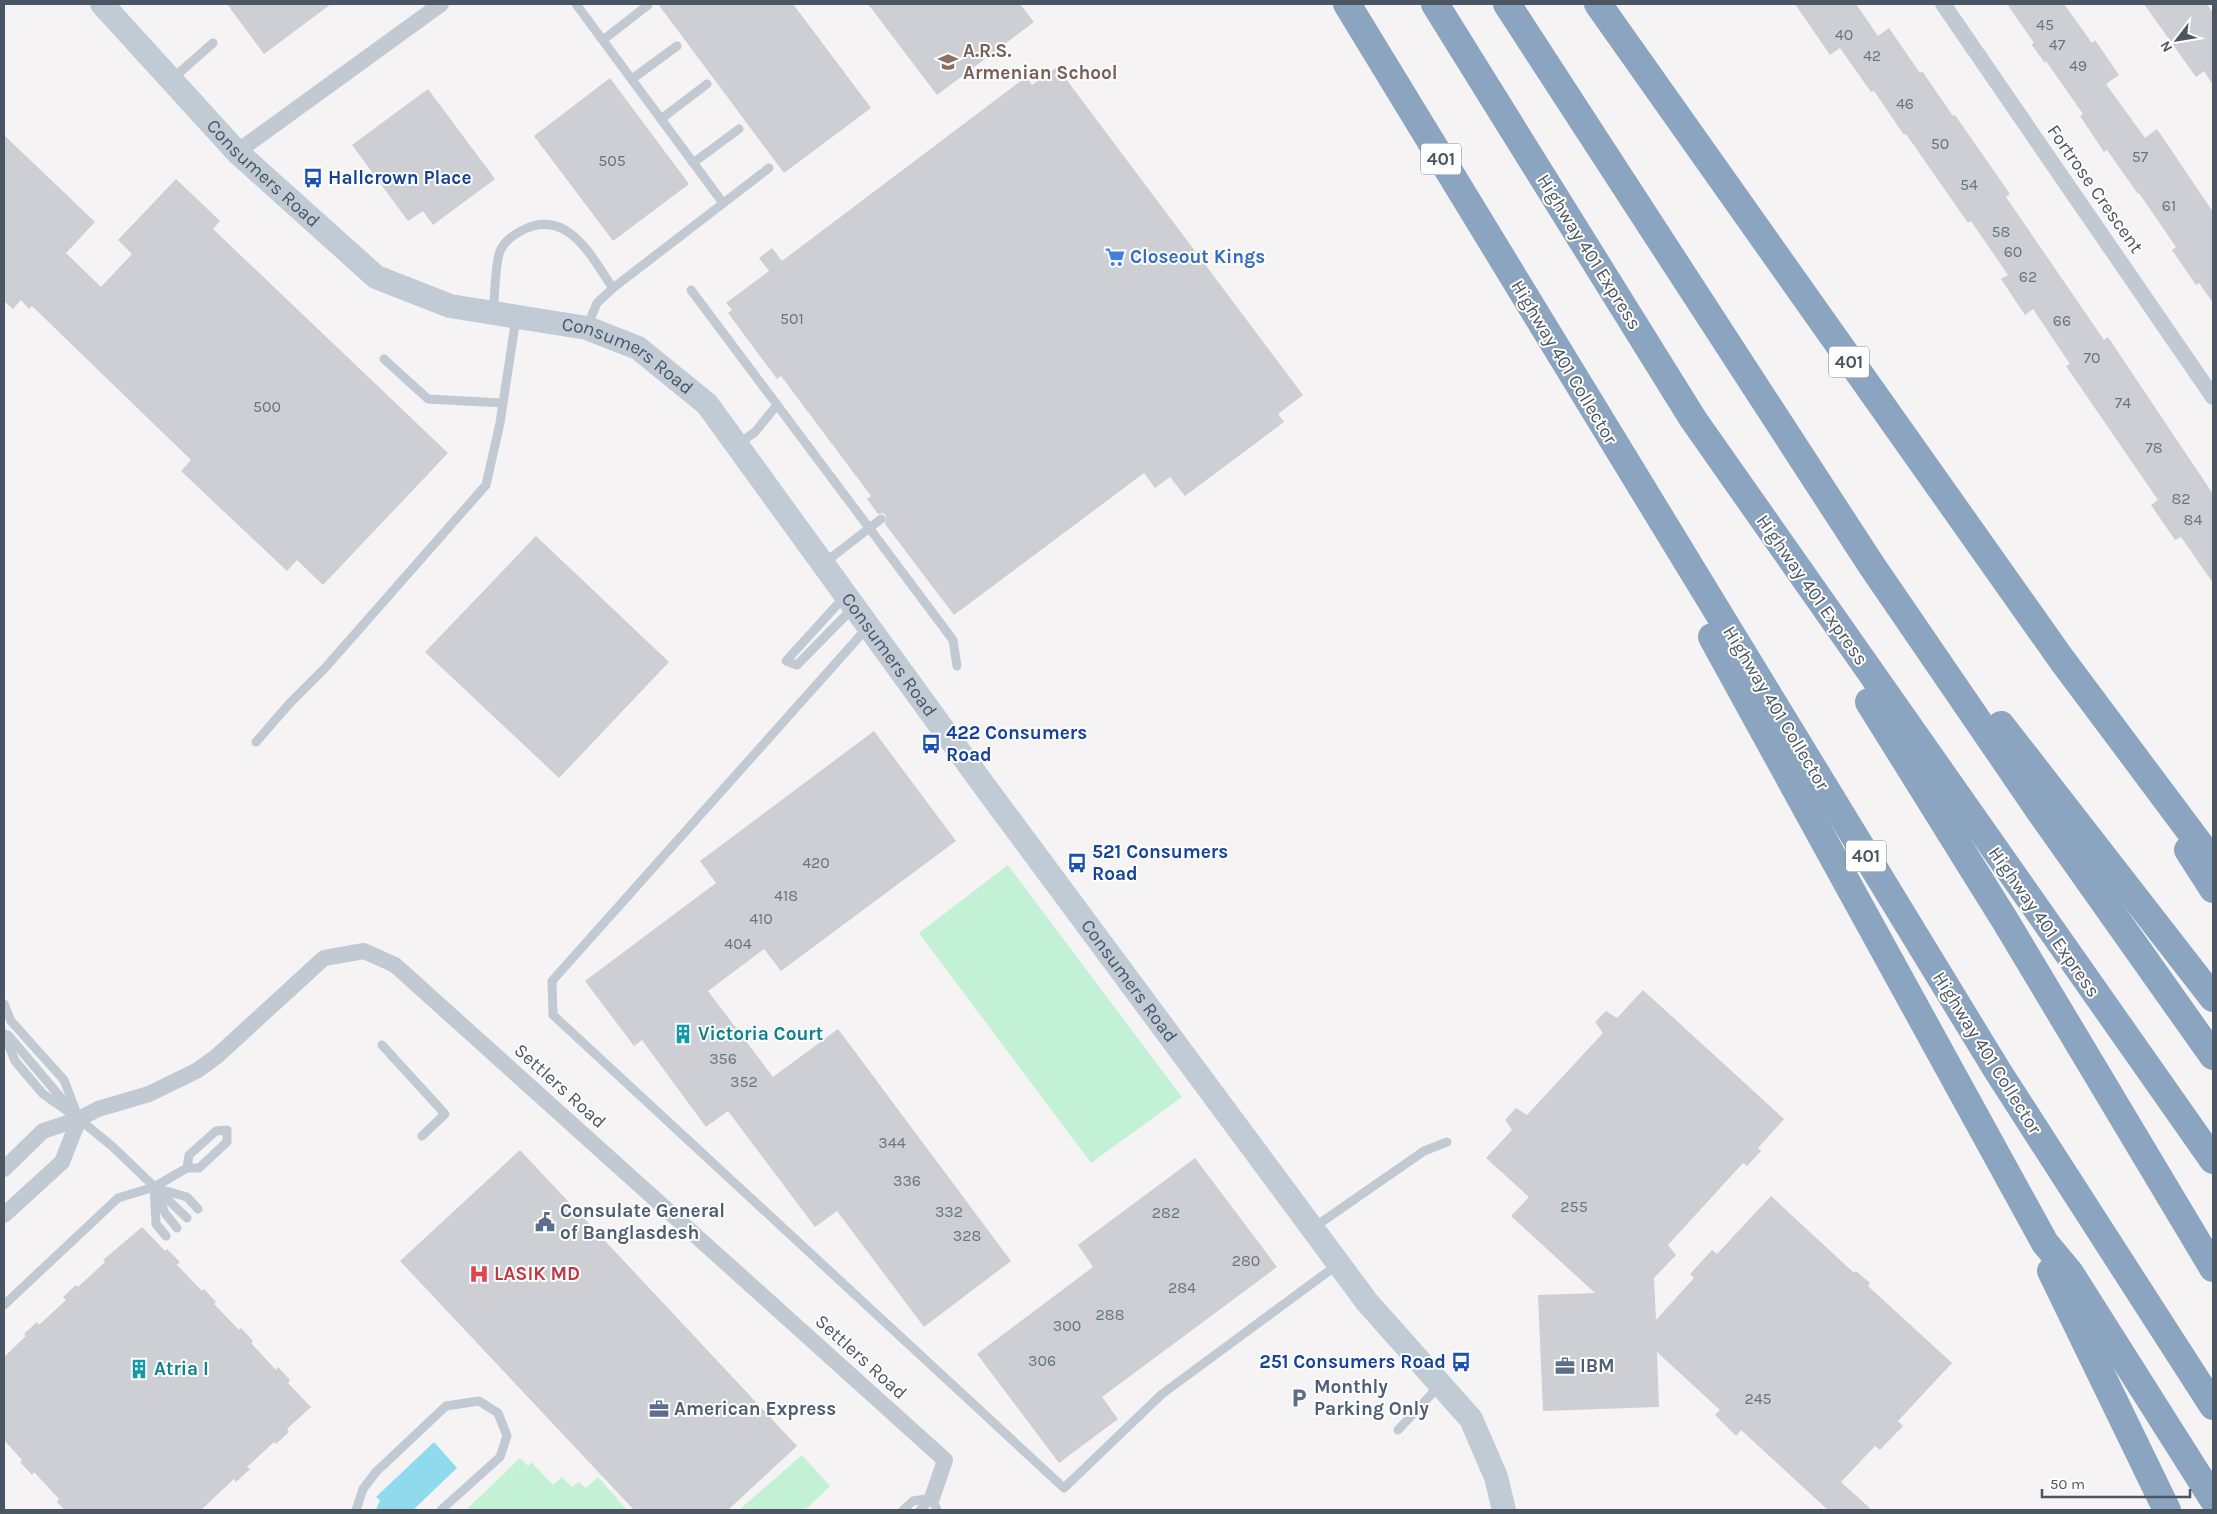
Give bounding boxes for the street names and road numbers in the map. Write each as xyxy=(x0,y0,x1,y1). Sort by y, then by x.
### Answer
street label: Consumers Road xyxy=(202,115,324,232)
street label: Fortrose Crescent xyxy=(2042,121,2148,257)
road number: 401 xyxy=(1421,144,1461,174)
street label: Highway 401 Express xyxy=(1532,170,1646,334)
street label: Highway 401 Collector xyxy=(1506,276,1622,448)
street label: Consumers Road xyxy=(560,313,697,399)
road number: 401 xyxy=(1829,347,1869,378)
street label: Highway 401 Express xyxy=(1752,510,1872,670)
street label: Consumers Road xyxy=(837,589,941,721)
street label: Highway 401 Collector xyxy=(1718,622,1834,794)
road number: 401 xyxy=(1846,840,1886,871)
street label: Highway 401 Express xyxy=(1984,842,2104,1002)
street label: Consumers Road xyxy=(1076,915,1182,1047)
street label: Highway 401 Collector xyxy=(1928,968,2046,1138)
street label: Settlers Road xyxy=(510,1039,610,1133)
street label: Settlers Road xyxy=(811,1310,911,1404)

